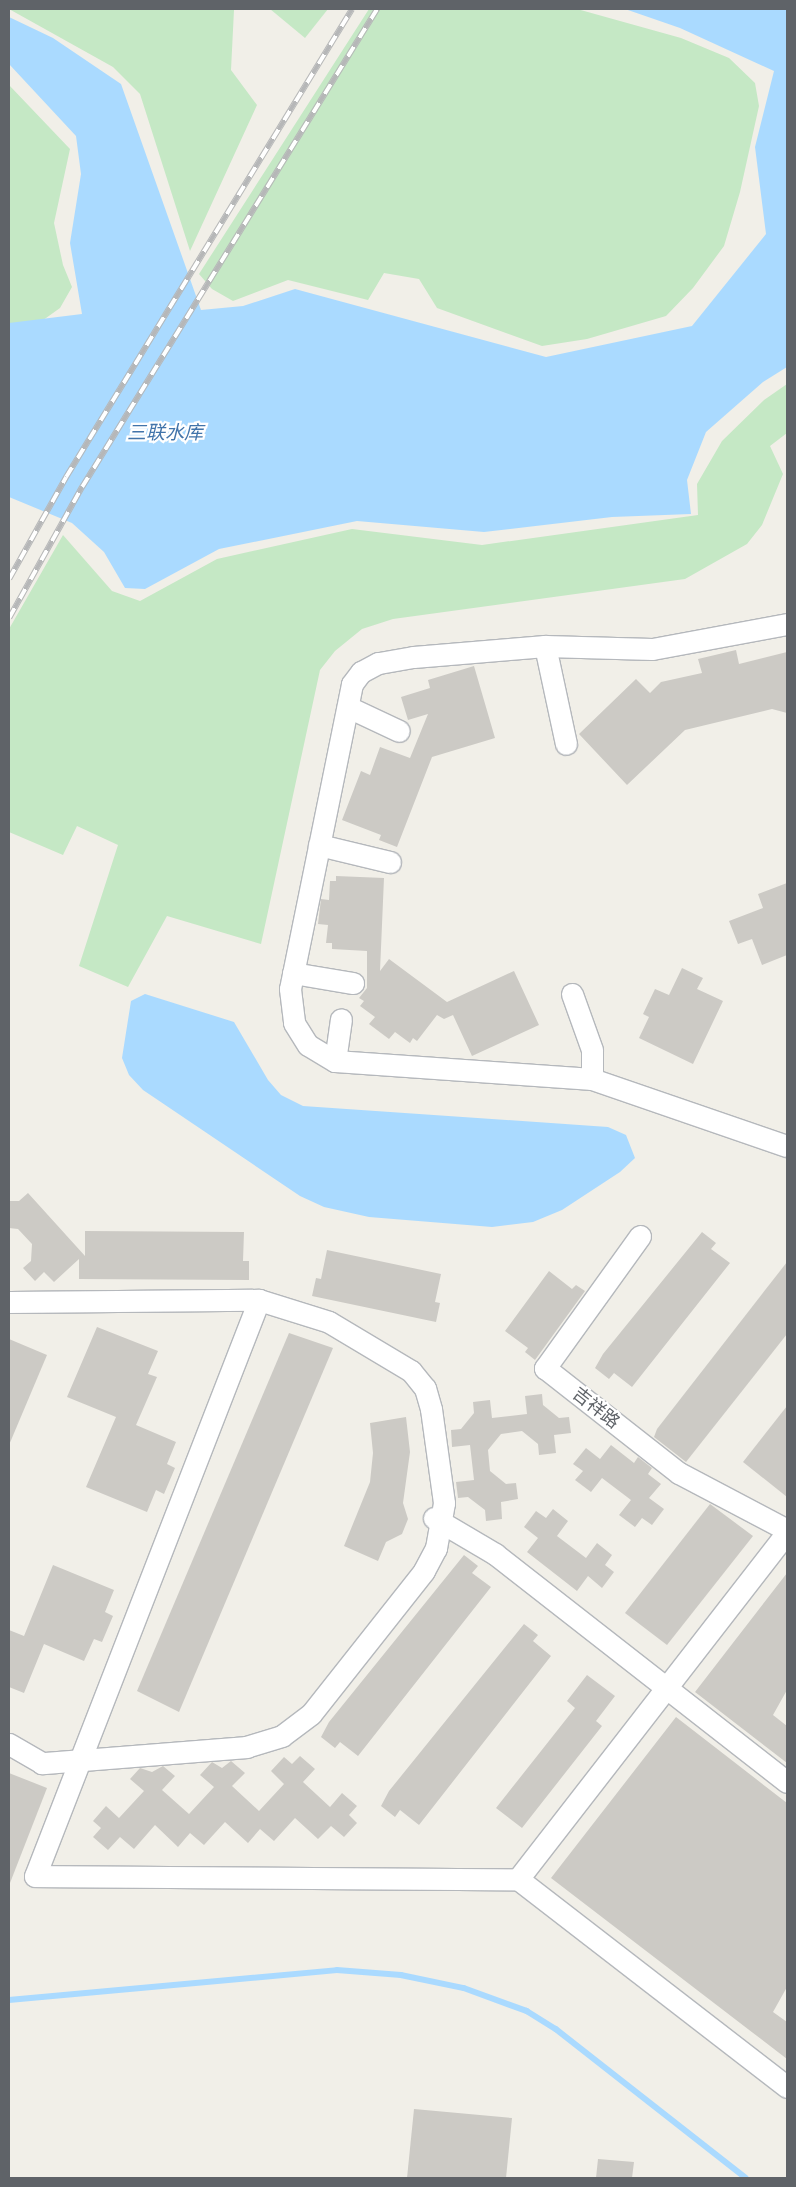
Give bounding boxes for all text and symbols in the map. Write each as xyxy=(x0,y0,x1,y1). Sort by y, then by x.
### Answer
water label: 三联水库 xyxy=(127,423,203,445)
street label: 吉祥路 xyxy=(568,1383,624,1433)

